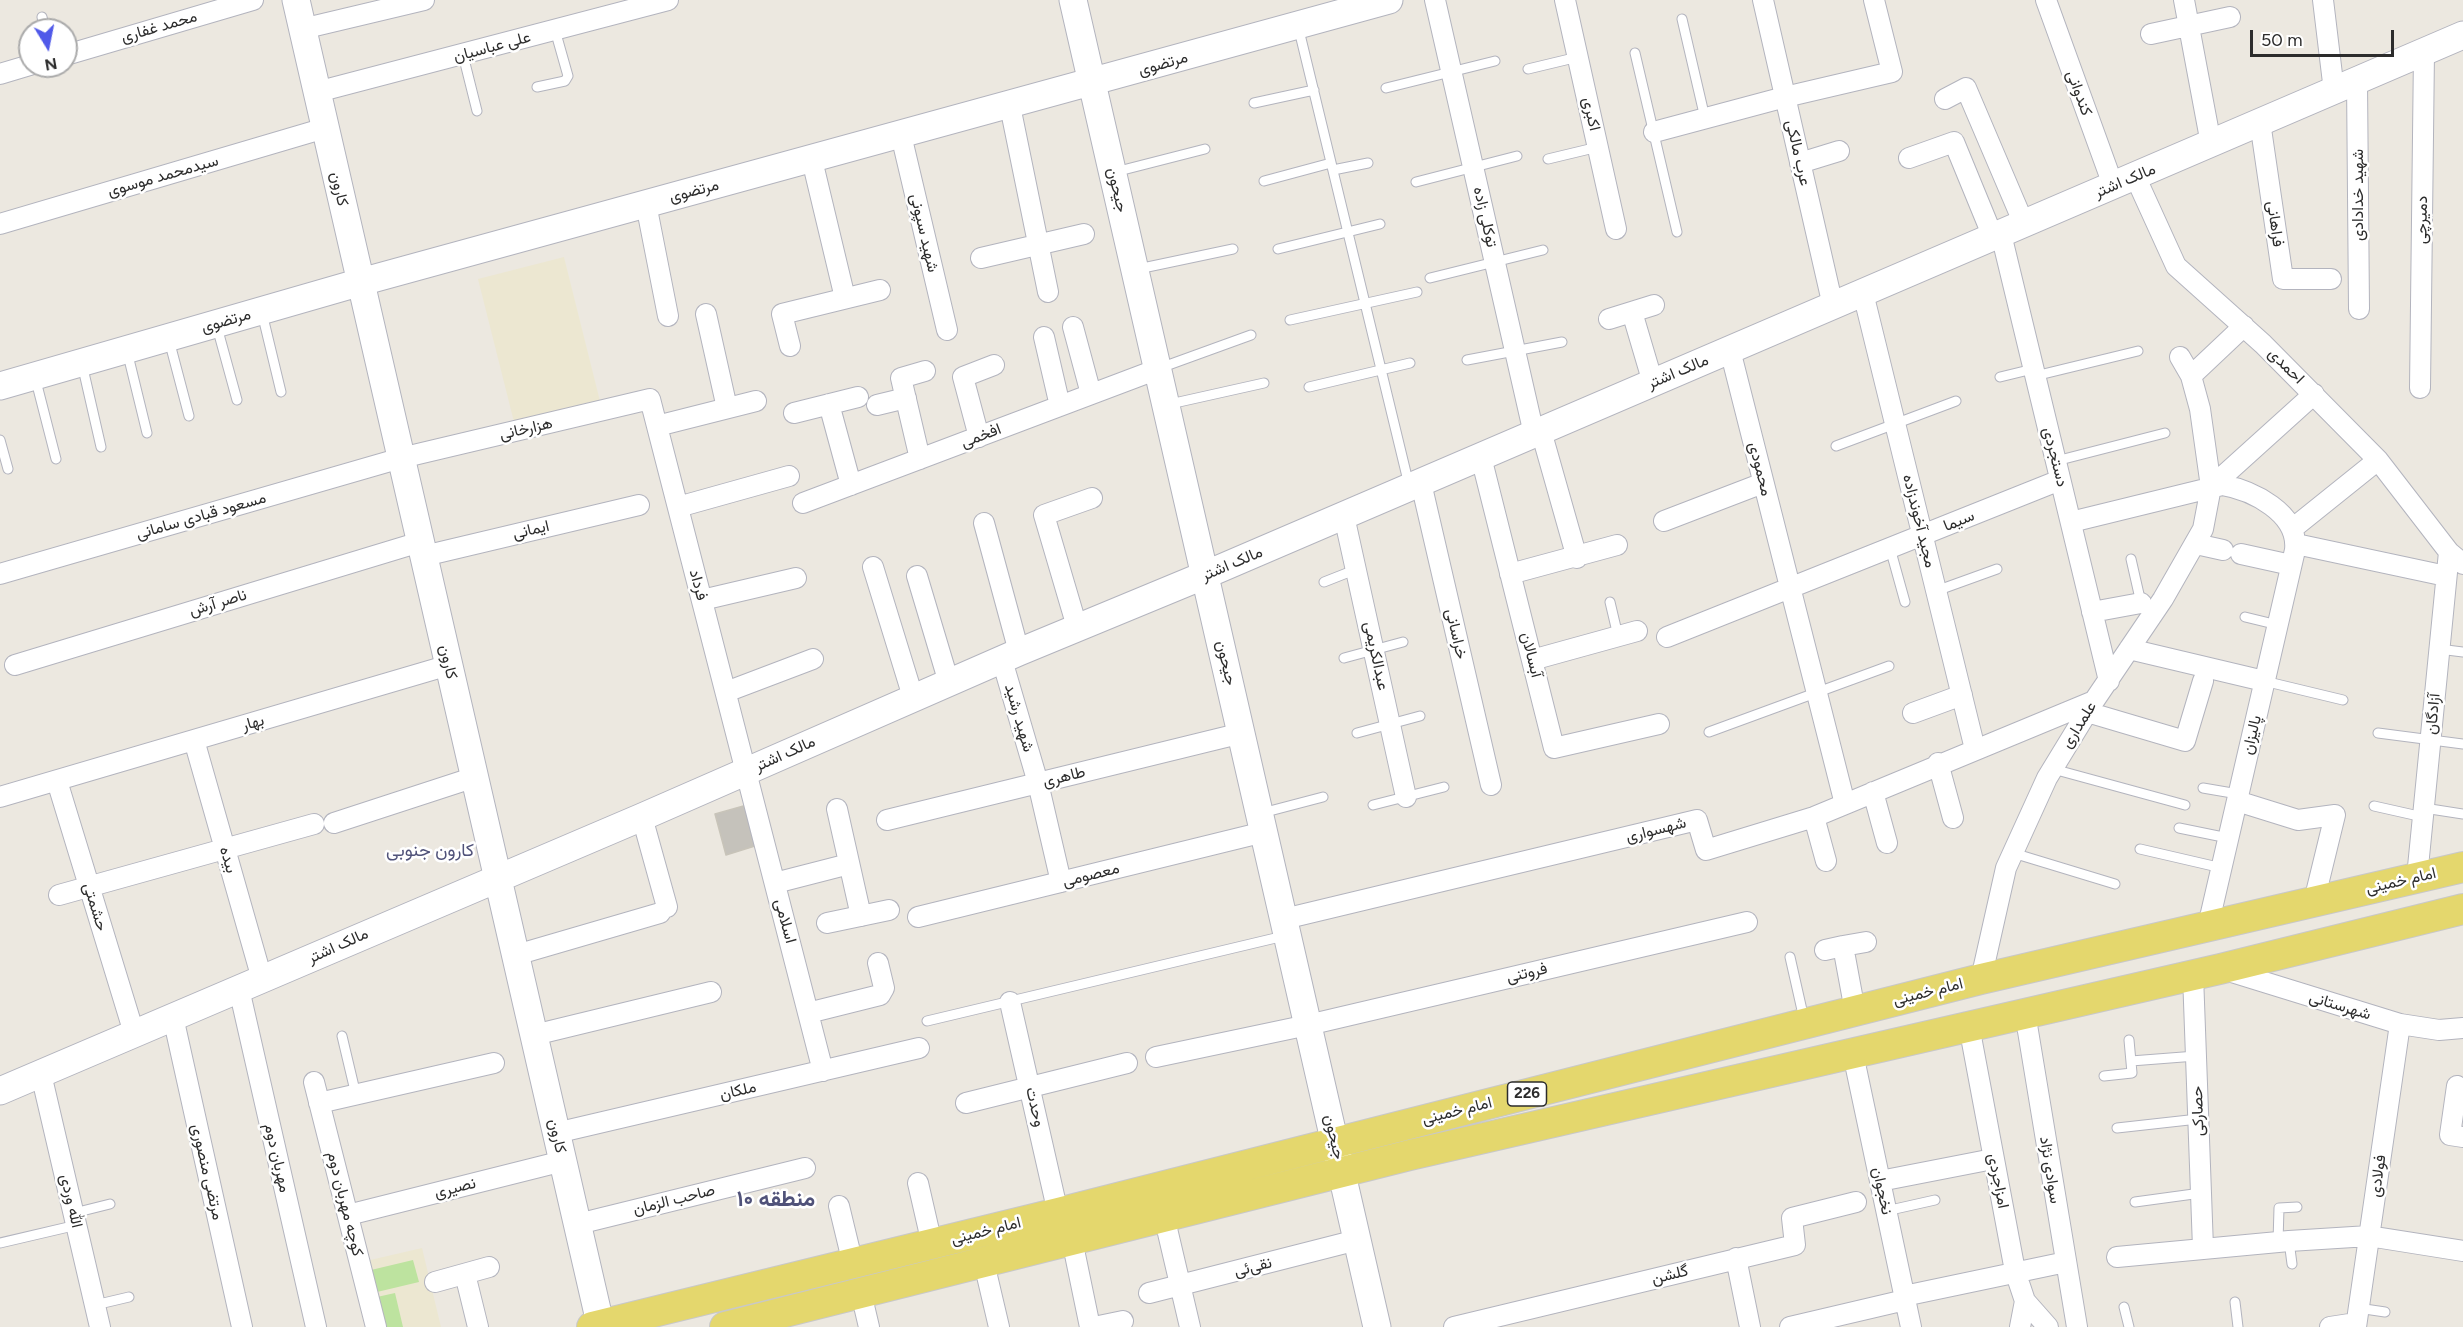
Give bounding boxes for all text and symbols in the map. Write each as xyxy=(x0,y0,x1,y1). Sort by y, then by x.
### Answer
street label: محمد غفاری xyxy=(119,7,199,47)
north arrow xyxy=(18,18,78,78)
scale bar xyxy=(2253,18,2397,56)
street label: علی عباسیان xyxy=(451,27,533,67)
text: 50 m xyxy=(2261,29,2303,51)
street label: مرتضوی xyxy=(1136,48,1190,80)
text: N xyxy=(43,54,59,75)
street label: کندوانی xyxy=(2062,68,2096,118)
street label: اکبری xyxy=(1578,95,1604,133)
street label: عرب مالکی xyxy=(1781,118,1815,188)
street label: شهید خدادادی xyxy=(2348,149,2368,241)
street label: سیدمحمد موسوی xyxy=(105,151,221,201)
street label: مالک اشتر xyxy=(2092,160,2158,202)
street label: جیحون xyxy=(1103,166,1131,214)
street label: کارون xyxy=(326,170,352,208)
street label: مرتضوی xyxy=(667,175,721,207)
street label: توکلی زاده xyxy=(1469,185,1501,249)
street label: شهید سپونی xyxy=(906,192,942,274)
street label: دمیرچی xyxy=(2412,196,2432,244)
street label: فراهانی xyxy=(2262,200,2288,248)
street label: مرتضوی xyxy=(199,305,253,337)
street label: احمدی xyxy=(2264,344,2308,388)
street label: مالک اشتر xyxy=(1645,351,1711,393)
street label: هزارخانی xyxy=(498,414,554,444)
street label: افخمی xyxy=(958,420,1004,452)
street label: دستجردی xyxy=(2038,425,2072,489)
street label: محمودی xyxy=(1744,440,1776,498)
street label: مجید آخوندزاده xyxy=(1898,472,1940,570)
street label: مسعود قبادی سامانی xyxy=(134,488,268,544)
street label: سیما xyxy=(1941,506,1977,536)
street label: ایمانی xyxy=(511,516,551,544)
street label: مالک اشتر xyxy=(1199,543,1265,585)
street label: فرداد xyxy=(685,567,711,603)
street label: ناصر آرش xyxy=(187,585,249,621)
street label: خراسانی xyxy=(1441,607,1471,661)
street label: عبدالکریمی xyxy=(1359,620,1393,692)
street label: آبسالان xyxy=(1516,630,1546,680)
street label: جیحون xyxy=(1212,639,1240,687)
street label: کارون xyxy=(435,643,461,681)
street label: شهید رشید xyxy=(1000,682,1038,754)
street label: آزادگان xyxy=(2422,693,2444,735)
street label: علمداری xyxy=(2057,698,2101,752)
street label: بهار xyxy=(240,711,266,735)
street label: پالیزان xyxy=(2238,713,2266,757)
street label: مالک اشتر xyxy=(752,732,818,776)
street label: طاهری xyxy=(1041,762,1087,792)
street label: شهسواری xyxy=(1624,813,1688,847)
district label: کارون جنوبی xyxy=(386,840,474,862)
street label: بیده xyxy=(215,845,241,875)
street label: معصومی xyxy=(1061,859,1121,891)
street label: امام خمینی xyxy=(2364,864,2438,898)
street label: حشمتی xyxy=(79,881,111,933)
street label: اسلامی xyxy=(770,897,800,945)
street label: مالک اشتر xyxy=(305,924,371,968)
street label: فروتنی xyxy=(1505,959,1549,987)
street label: امام خمینی xyxy=(1891,974,1965,1010)
street label: شهرستانی xyxy=(2307,988,2373,1024)
street label: ملکان xyxy=(718,1078,758,1104)
road number: 226 xyxy=(1508,1082,1546,1106)
street label: وحدت xyxy=(1021,1085,1049,1129)
street label: حصارکی xyxy=(2188,1086,2208,1136)
street label: امام خمینی xyxy=(1420,1093,1494,1129)
street label: جیحون xyxy=(1320,1113,1348,1161)
street label: کارون xyxy=(544,1117,570,1155)
street label: مرتضی منصوری xyxy=(187,1122,227,1222)
street label: مهربان دوم xyxy=(260,1122,294,1194)
street label: سوادی نژاد xyxy=(2035,1135,2065,1205)
street label: کوچه مهربان دوم xyxy=(323,1150,367,1258)
street label: امزاجردی xyxy=(1983,1152,2013,1210)
street label: فولادی xyxy=(2366,1154,2390,1198)
street label: نخجوان xyxy=(1868,1166,1896,1216)
street label: الله وردی xyxy=(56,1172,86,1230)
street label: نصیری xyxy=(432,1174,478,1202)
street label: صاحب الزمان xyxy=(631,1181,717,1219)
district label: منطقه ۱۰ xyxy=(737,1187,815,1213)
street label: امام خمینی xyxy=(949,1213,1023,1249)
street label: نقی‌ئی xyxy=(1232,1253,1274,1281)
street label: گلشن xyxy=(1650,1261,1690,1289)

